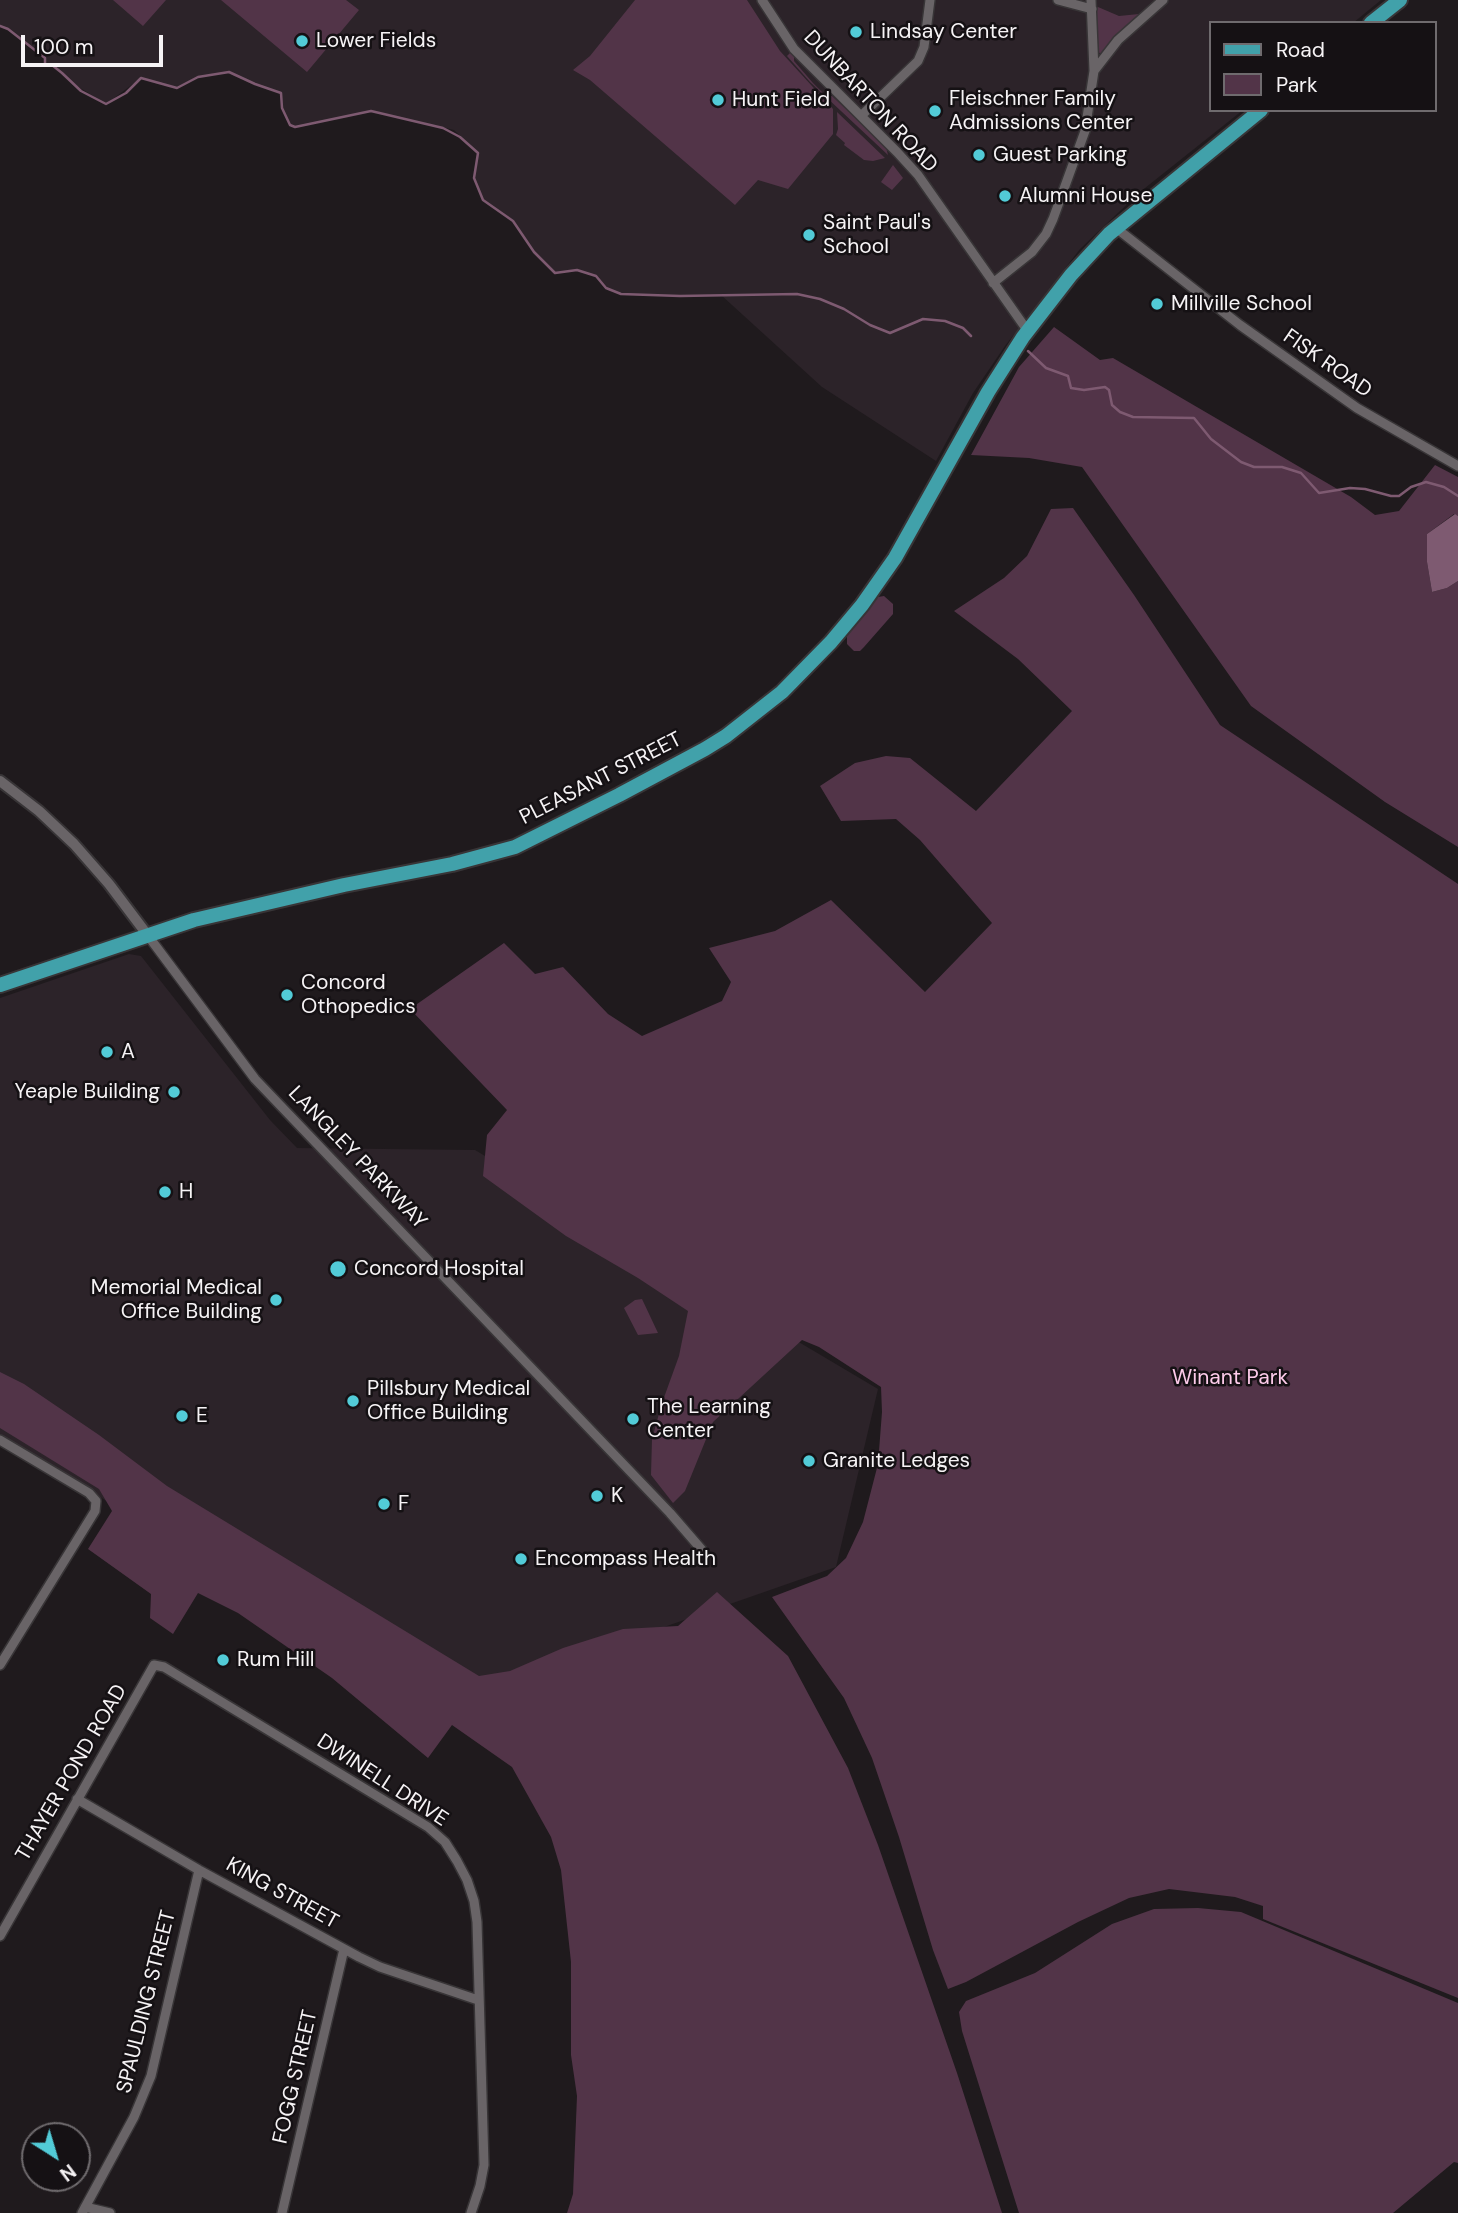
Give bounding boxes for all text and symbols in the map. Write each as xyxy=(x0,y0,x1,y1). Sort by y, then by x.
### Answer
place label: Lindsay Center xyxy=(870,19,1017,45)
scale bar xyxy=(24,21,166,65)
legend xyxy=(1210,21,1437,112)
marker: Lindsay Center xyxy=(848,24,864,40)
street label: DUNBARTON ROAD xyxy=(798,26,942,178)
place label: Lower Fields xyxy=(316,28,436,54)
text: 100 m xyxy=(34,33,94,61)
marker: Lower Fields xyxy=(294,33,310,49)
text: Road xyxy=(1276,36,1325,64)
text: Park xyxy=(1276,71,1317,99)
place label: Fleischner Family Admissions Center xyxy=(949,86,1133,136)
place label: Hunt Field xyxy=(732,87,830,113)
marker: Hunt Field xyxy=(710,92,726,108)
marker: Fleischner Family Admissions Center xyxy=(927,103,943,119)
place label: Guest Parking xyxy=(993,142,1127,168)
marker: Guest Parking xyxy=(971,147,987,163)
place label: Alumni House xyxy=(1019,183,1152,209)
marker: Alumni House xyxy=(997,188,1013,204)
place label: Saint Paul's School xyxy=(823,210,931,260)
marker: Saint Paul's School xyxy=(801,227,817,243)
place label: Millville School xyxy=(1171,291,1312,317)
marker: Millville School xyxy=(1149,296,1165,312)
street label: FISK ROAD xyxy=(1278,324,1376,404)
street label: PLEASANT STREET xyxy=(516,727,686,831)
place label: Concord Othopedics xyxy=(301,970,416,1020)
marker: Concord Othopedics xyxy=(279,987,295,1003)
place label: A xyxy=(121,1039,135,1065)
marker: A xyxy=(99,1044,115,1060)
place label: Yeaple Building xyxy=(15,1079,160,1105)
street label: LANGLEY PARKWAY xyxy=(282,1081,432,1235)
marker: Yeaple Building xyxy=(166,1084,182,1100)
place label: H xyxy=(179,1179,193,1205)
marker: H xyxy=(157,1184,173,1200)
place label: Concord Hospital xyxy=(354,1256,524,1282)
marker: Concord Hospital xyxy=(328,1259,348,1279)
place label: Memorial Medical Office Building xyxy=(91,1275,262,1325)
marker: Memorial Medical Office Building xyxy=(268,1292,284,1308)
park label: Winant Park xyxy=(1172,1365,1288,1391)
place label: Pillsbury Medical Office Building xyxy=(367,1376,530,1426)
marker: Pillsbury Medical Office Building xyxy=(345,1393,361,1409)
place label: The Learning Center xyxy=(647,1394,771,1444)
place label: E xyxy=(196,1403,208,1429)
marker: E xyxy=(174,1408,190,1424)
marker: The Learning Center xyxy=(625,1411,641,1427)
place label: Granite Ledges xyxy=(823,1448,970,1474)
marker: Granite Ledges xyxy=(801,1453,817,1469)
place label: K xyxy=(611,1483,623,1509)
marker: K xyxy=(589,1488,605,1504)
place label: F xyxy=(398,1491,409,1517)
marker: F xyxy=(376,1496,392,1512)
place label: Encompass Health xyxy=(535,1546,716,1572)
marker: Encompass Health xyxy=(513,1551,529,1567)
place label: Rum Hill xyxy=(237,1647,315,1673)
marker: Rum Hill xyxy=(215,1652,231,1668)
street label: THAYER POND ROAD xyxy=(11,1680,133,1866)
street label: DWINELL DRIVE xyxy=(312,1729,452,1833)
street label: KING STREET xyxy=(221,1853,343,1935)
street label: SPAULDING STREET xyxy=(112,1908,182,2096)
street label: FOGG STREET xyxy=(268,2008,324,2146)
north arrow xyxy=(21,2122,91,2192)
text: N xyxy=(55,2158,81,2187)

